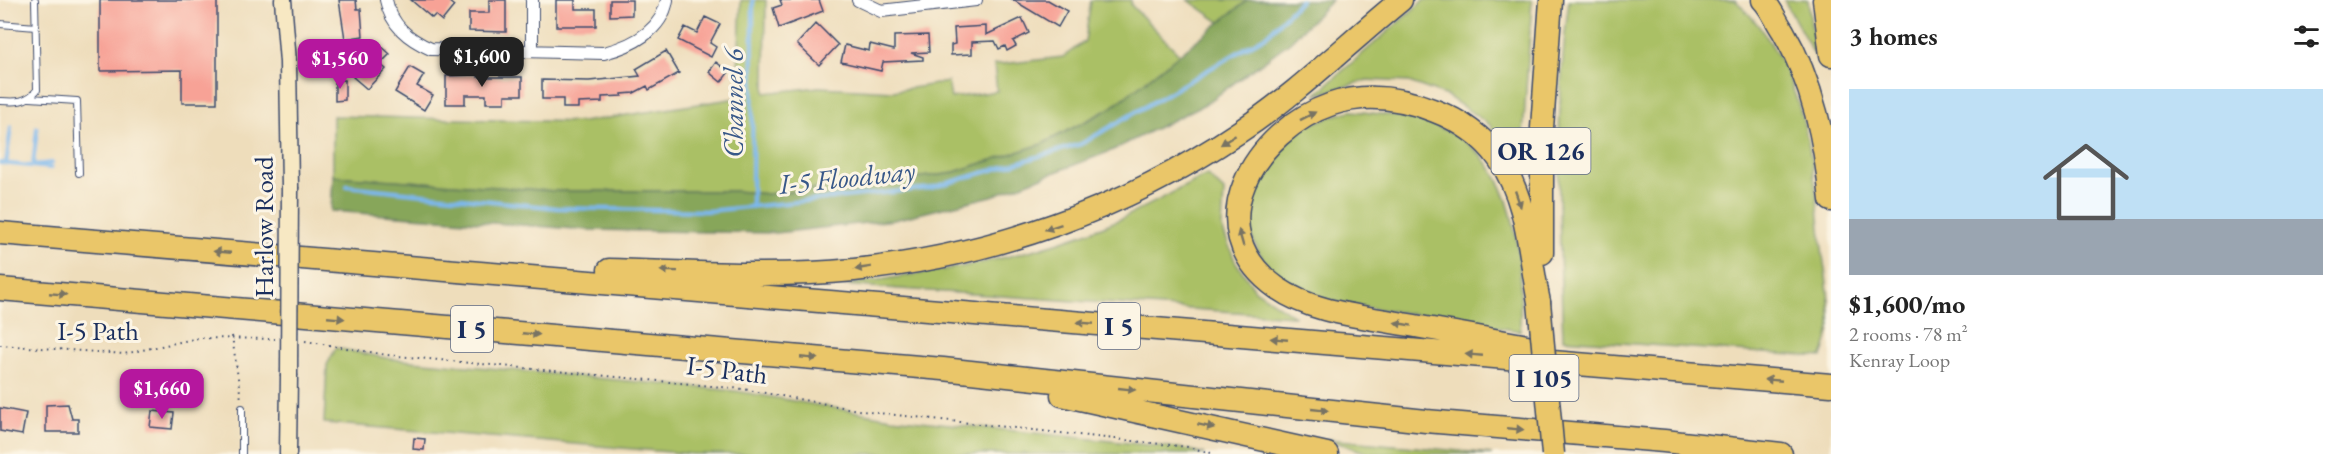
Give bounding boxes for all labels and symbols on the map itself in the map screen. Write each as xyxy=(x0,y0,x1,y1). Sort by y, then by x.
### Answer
pin: $1,600 xyxy=(433,37,531,88)
pin: $1,560 xyxy=(291,39,389,90)
water label: Channel 6 xyxy=(715,46,751,158)
one-way arrow xyxy=(1299,111,1316,121)
road number: OR 126 xyxy=(1492,128,1590,174)
one-way arrow xyxy=(1219,134,1236,145)
water label: I-5 Floodway xyxy=(776,152,917,202)
street label: Harlow Road xyxy=(246,156,281,298)
one-way arrow xyxy=(1514,190,1524,208)
one-way arrow xyxy=(1044,222,1062,232)
one-way arrow xyxy=(1236,229,1246,247)
one-way arrow xyxy=(213,247,232,257)
one-way arrow xyxy=(854,264,873,273)
one-way arrow xyxy=(659,266,678,276)
one-way arrow xyxy=(49,290,68,299)
road number: I 5 xyxy=(1098,303,1140,349)
road number: I 5 xyxy=(451,306,493,352)
street label: I-5 Path xyxy=(57,313,139,348)
one-way arrow xyxy=(327,313,346,323)
one-way arrow xyxy=(1076,318,1095,328)
one-way arrow xyxy=(1394,319,1413,328)
one-way arrow xyxy=(521,329,540,339)
one-way arrow xyxy=(1270,334,1289,344)
street label: I-5 Path xyxy=(684,347,770,392)
one-way arrow xyxy=(1464,350,1483,360)
one-way arrow xyxy=(799,353,818,363)
road number: I 105 xyxy=(1510,355,1578,401)
pin: $1,660 xyxy=(113,369,211,420)
one-way arrow xyxy=(1763,375,1782,385)
one-way arrow xyxy=(1117,384,1136,394)
one-way arrow xyxy=(1311,405,1330,415)
one-way arrow xyxy=(1196,422,1215,431)
one-way arrow xyxy=(1505,424,1524,433)

